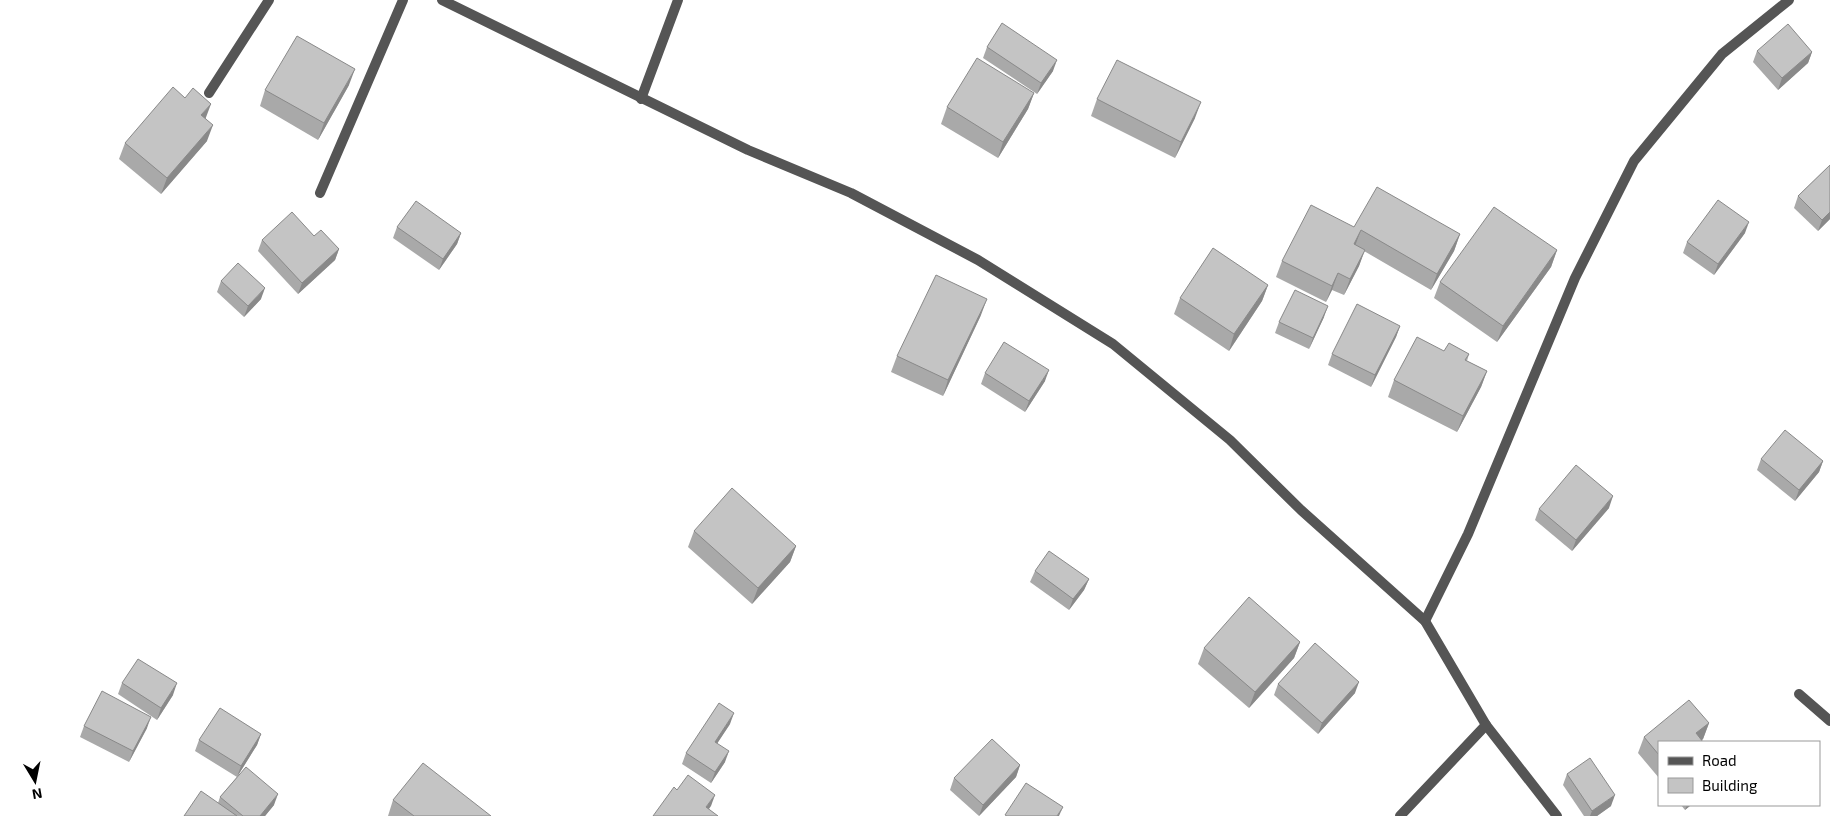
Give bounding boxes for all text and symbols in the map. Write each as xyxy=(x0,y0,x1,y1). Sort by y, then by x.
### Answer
legend xyxy=(1658,741,1820,806)
text: Road xyxy=(1702,751,1737,769)
north arrow xyxy=(10,756,60,806)
text: Building xyxy=(1702,776,1758,794)
text: N xyxy=(31,785,44,804)

